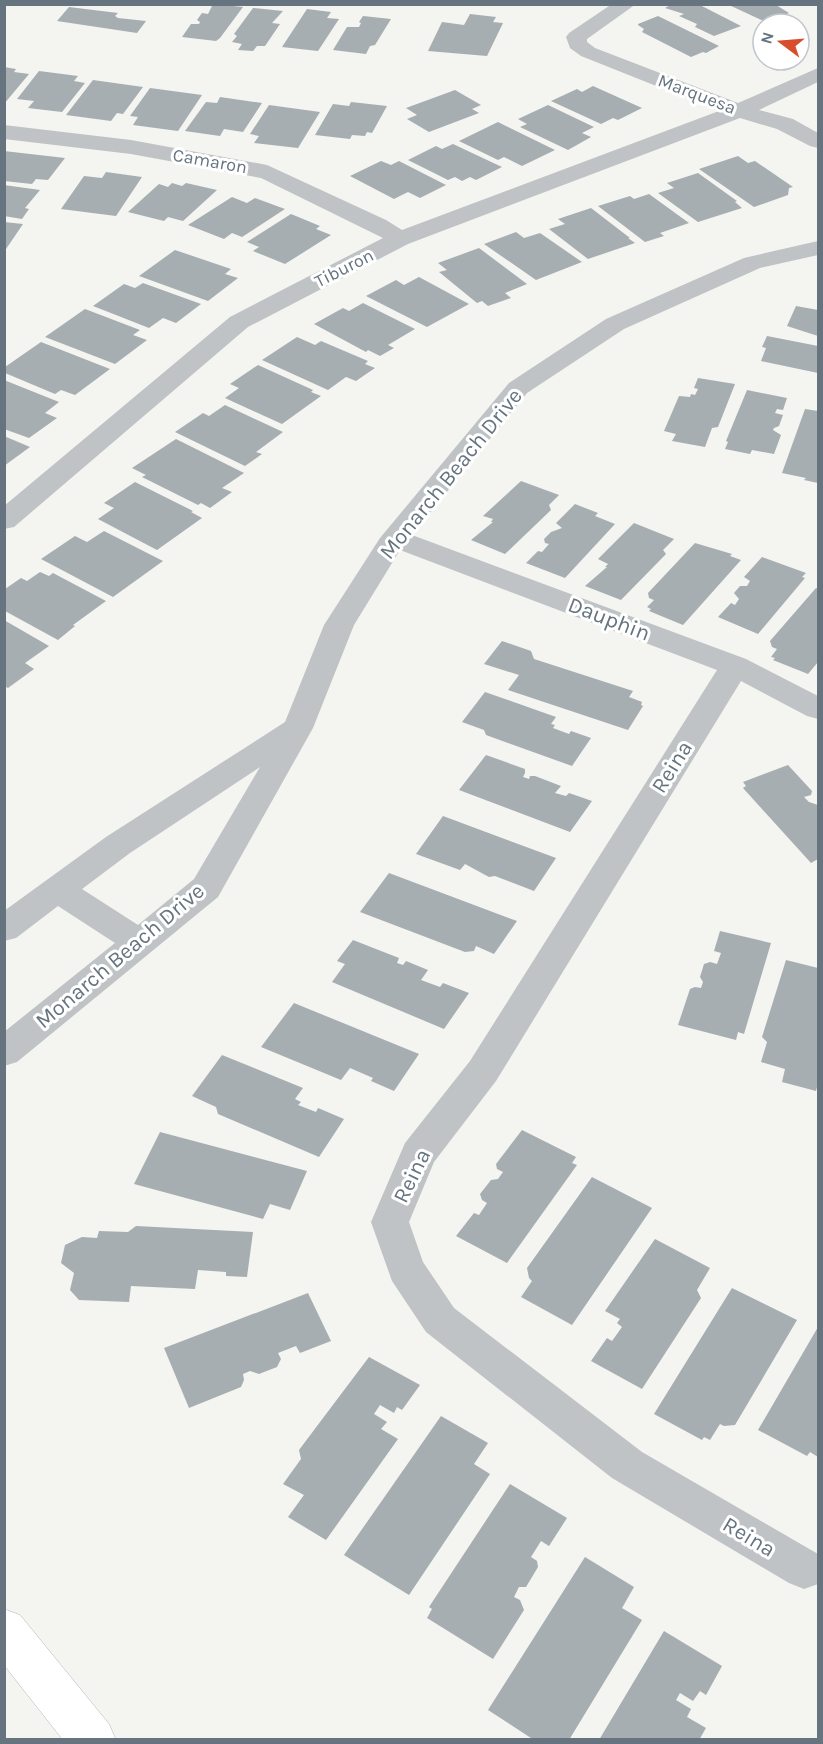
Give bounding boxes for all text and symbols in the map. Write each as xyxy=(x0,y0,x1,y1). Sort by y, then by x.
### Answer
north arrow xyxy=(751,12,811,72)
text: N xyxy=(756,30,778,46)
street label: Marquesa xyxy=(655,69,739,119)
street label: Camaron xyxy=(171,144,249,178)
street label: Tiburon xyxy=(311,244,377,292)
street label: Monarch Beach Drive xyxy=(374,383,528,565)
street label: Dauphin xyxy=(564,591,654,647)
street label: Reina xyxy=(646,736,698,798)
street label: Monarch Beach Drive xyxy=(30,878,210,1034)
street label: Reina xyxy=(388,1145,436,1207)
street label: Reina xyxy=(718,1511,780,1563)

